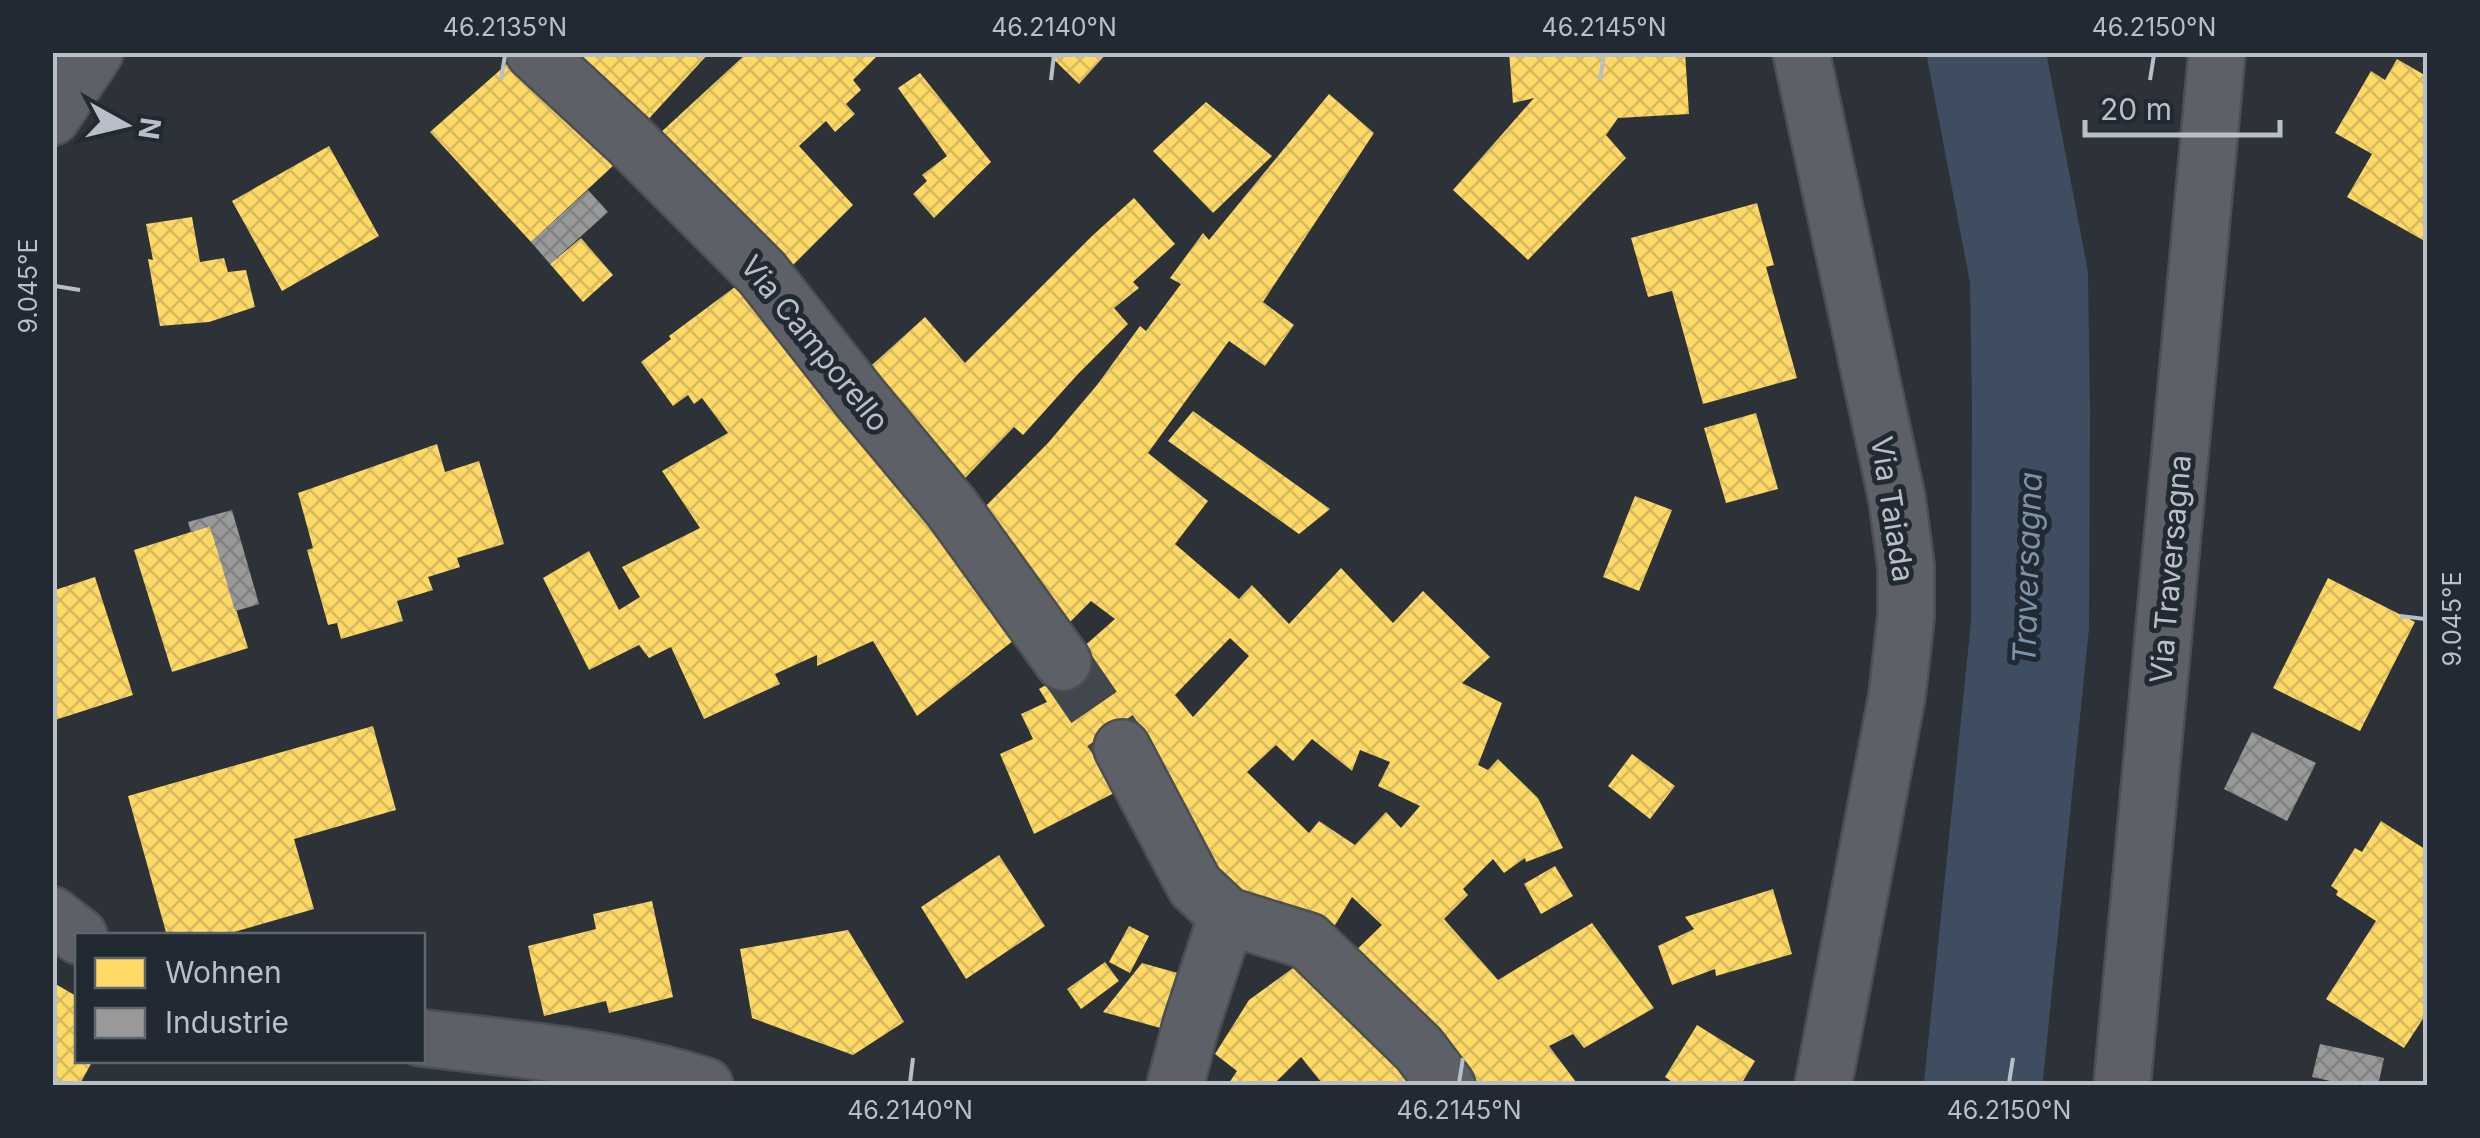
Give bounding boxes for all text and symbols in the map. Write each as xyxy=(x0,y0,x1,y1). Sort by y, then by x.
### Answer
text: 46.2135°N xyxy=(443,12,567,42)
text: 46.2140°N xyxy=(991,12,1117,42)
text: 46.2145°N xyxy=(1542,12,1667,42)
text: 46.2150°N xyxy=(2092,12,2216,42)
north arrow xyxy=(75,75,175,175)
scale bar xyxy=(2085,75,2280,137)
text: 20 m xyxy=(2100,91,2172,127)
text: N xyxy=(131,116,168,141)
text: 9.045°E xyxy=(13,239,43,333)
street label: Via Camporello xyxy=(733,248,897,438)
street label: Via Taiada xyxy=(1864,434,1922,584)
street label: Via Traversagna xyxy=(2142,453,2198,685)
water label: Traversagna xyxy=(2004,471,2050,665)
text: 9.045°E xyxy=(2437,572,2467,666)
legend xyxy=(75,933,425,1063)
text: Wohnen xyxy=(165,954,282,990)
text: Industrie xyxy=(165,1004,289,1040)
text: 46.2140°N xyxy=(847,1095,973,1125)
text: 46.2145°N xyxy=(1397,1095,1522,1125)
text: 46.2150°N xyxy=(1947,1095,2071,1125)

